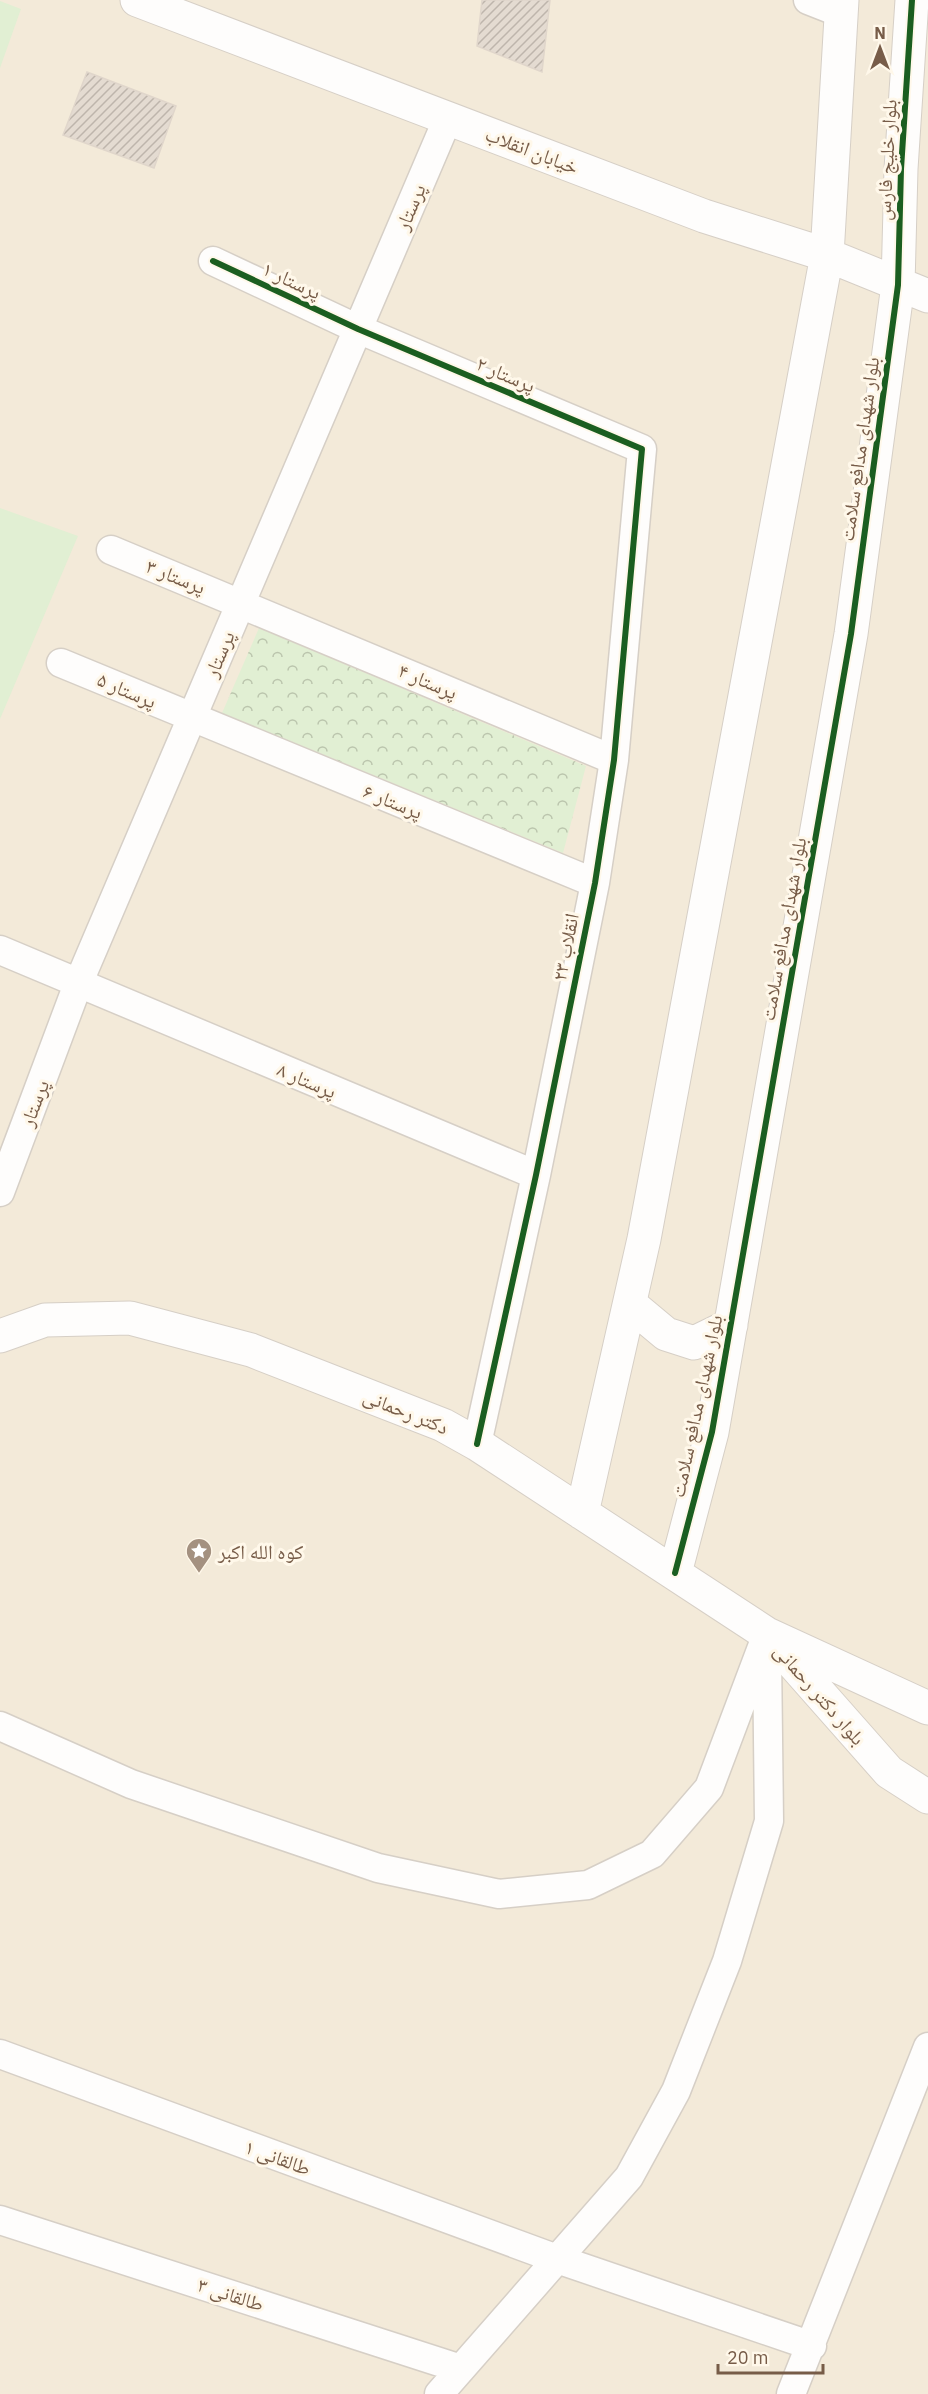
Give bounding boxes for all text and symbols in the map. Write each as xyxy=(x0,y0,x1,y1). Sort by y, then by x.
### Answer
north arrow xyxy=(850,18,910,78)
text: N xyxy=(874,23,886,43)
street label: بلوار خلیج فارس xyxy=(869,99,903,221)
street label: خیابان انقلاب xyxy=(482,120,583,180)
street label: پرستار xyxy=(388,180,432,235)
street label: پرستار ۱ xyxy=(258,255,326,305)
street label: پرستار ۲ xyxy=(472,350,540,399)
street label: بلوار شهدای مدافع سلامت xyxy=(833,355,885,543)
street label: پرستار ۳ xyxy=(142,552,210,600)
street label: پرستار xyxy=(197,627,241,682)
street label: پرستار ۴ xyxy=(394,657,462,706)
street label: پرستار ۵ xyxy=(93,666,161,715)
street label: پرستار ۶ xyxy=(359,777,427,825)
street label: بلوار شهدای مدافع سلامت xyxy=(754,835,812,1023)
street label: انقلاب ۲۳ xyxy=(545,911,585,983)
street label: پرستار ۸ xyxy=(273,1056,341,1105)
street label: پرستار xyxy=(12,1076,55,1131)
street label: بلوار شهدای مدافع سلامت xyxy=(663,1312,729,1500)
street label: دکتر رحمانی xyxy=(359,1382,453,1440)
place icon: کوه الله اکبر xyxy=(184,1536,214,1574)
place label: کوه الله اکبر xyxy=(217,1538,303,1565)
street label: بلوار دکتر رحمانی xyxy=(768,1637,872,1751)
street label: طالقانی ۱ xyxy=(241,2133,315,2181)
street label: طالقانی ۳ xyxy=(194,2271,268,2317)
scale bar xyxy=(718,2337,823,2375)
text: 20 m xyxy=(727,2346,769,2369)

